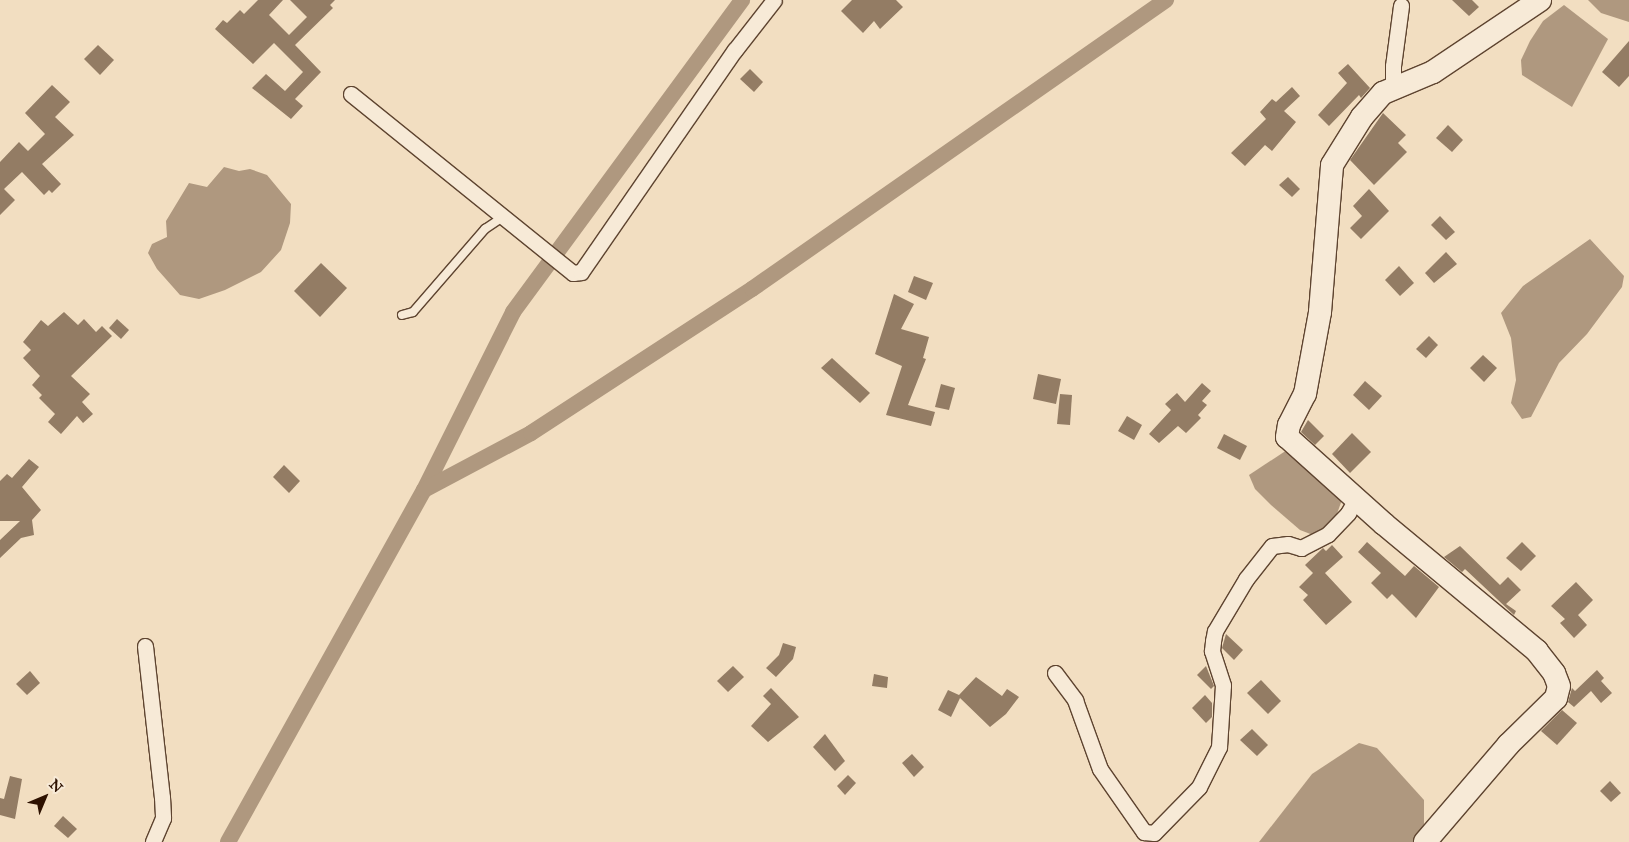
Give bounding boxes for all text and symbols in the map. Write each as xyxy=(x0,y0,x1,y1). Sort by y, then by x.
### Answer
north arrow xyxy=(20,772,70,822)
text: N xyxy=(46,776,66,796)

